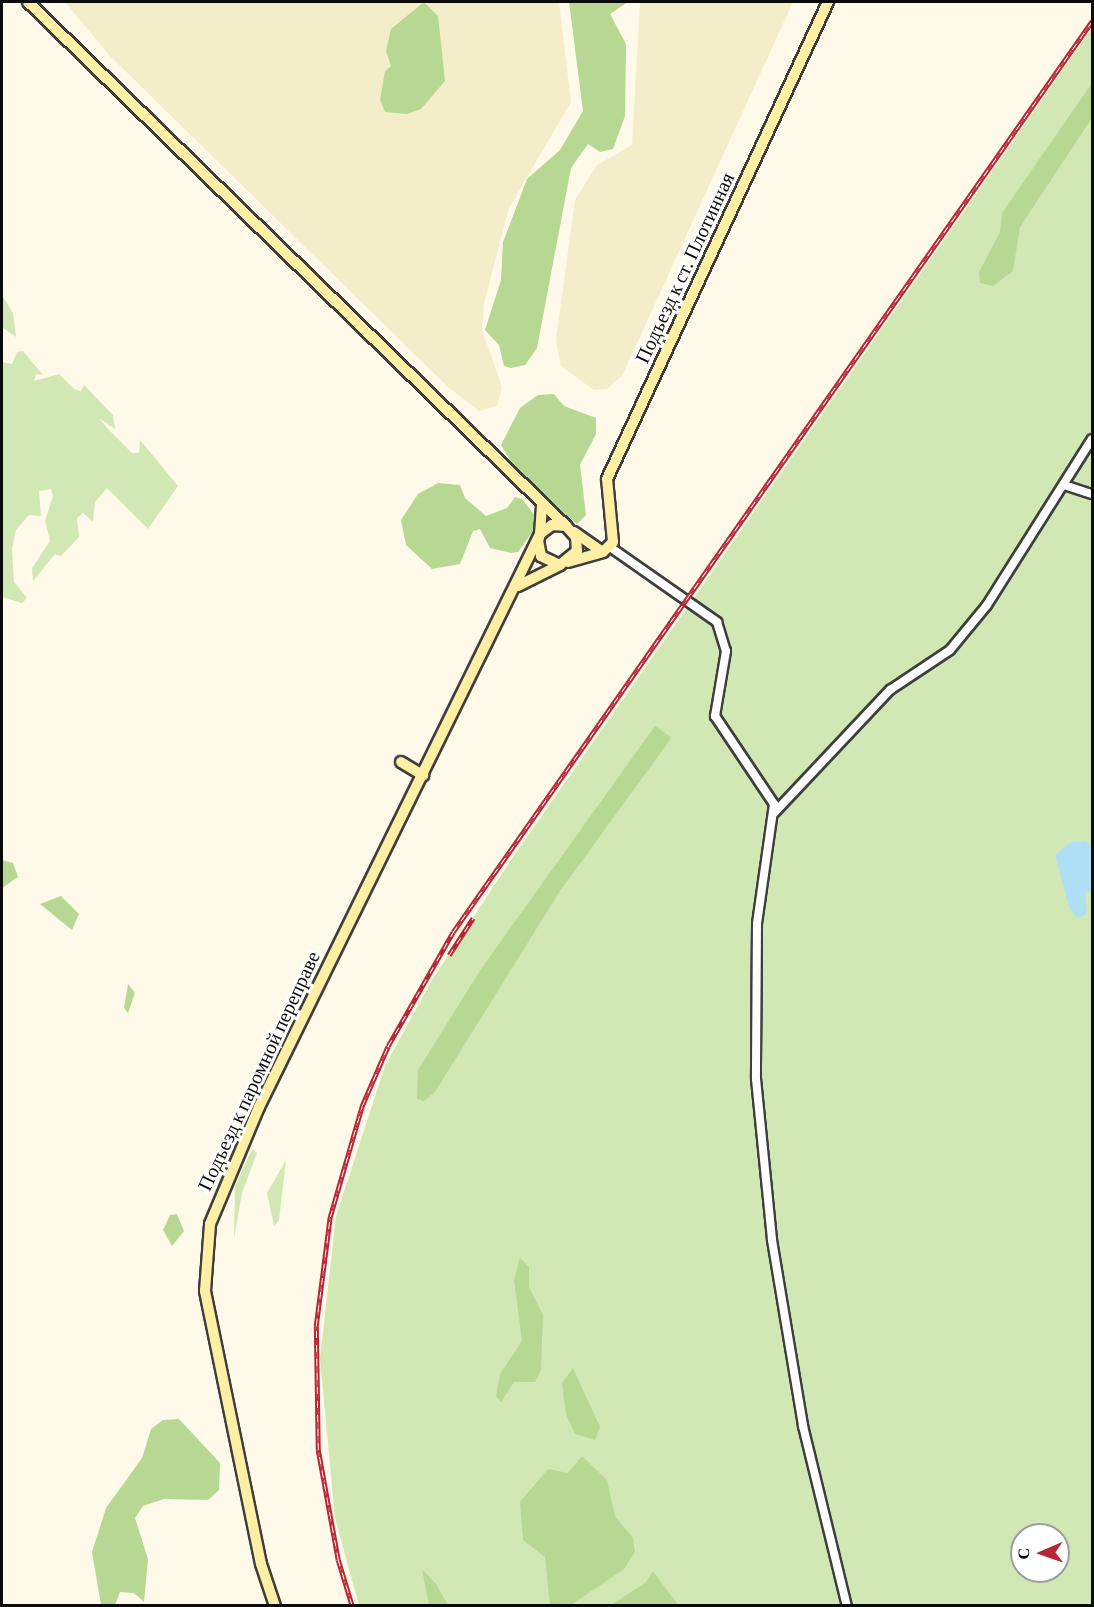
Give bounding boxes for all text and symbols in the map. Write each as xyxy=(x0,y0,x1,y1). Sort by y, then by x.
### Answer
street label: Подъезд к ст. Плотинная xyxy=(630,169,740,367)
street label: Подъезд к паромной переправе xyxy=(193,947,325,1195)
north arrow xyxy=(1010,1523,1070,1583)
text: С xyxy=(1015,1548,1032,1560)

